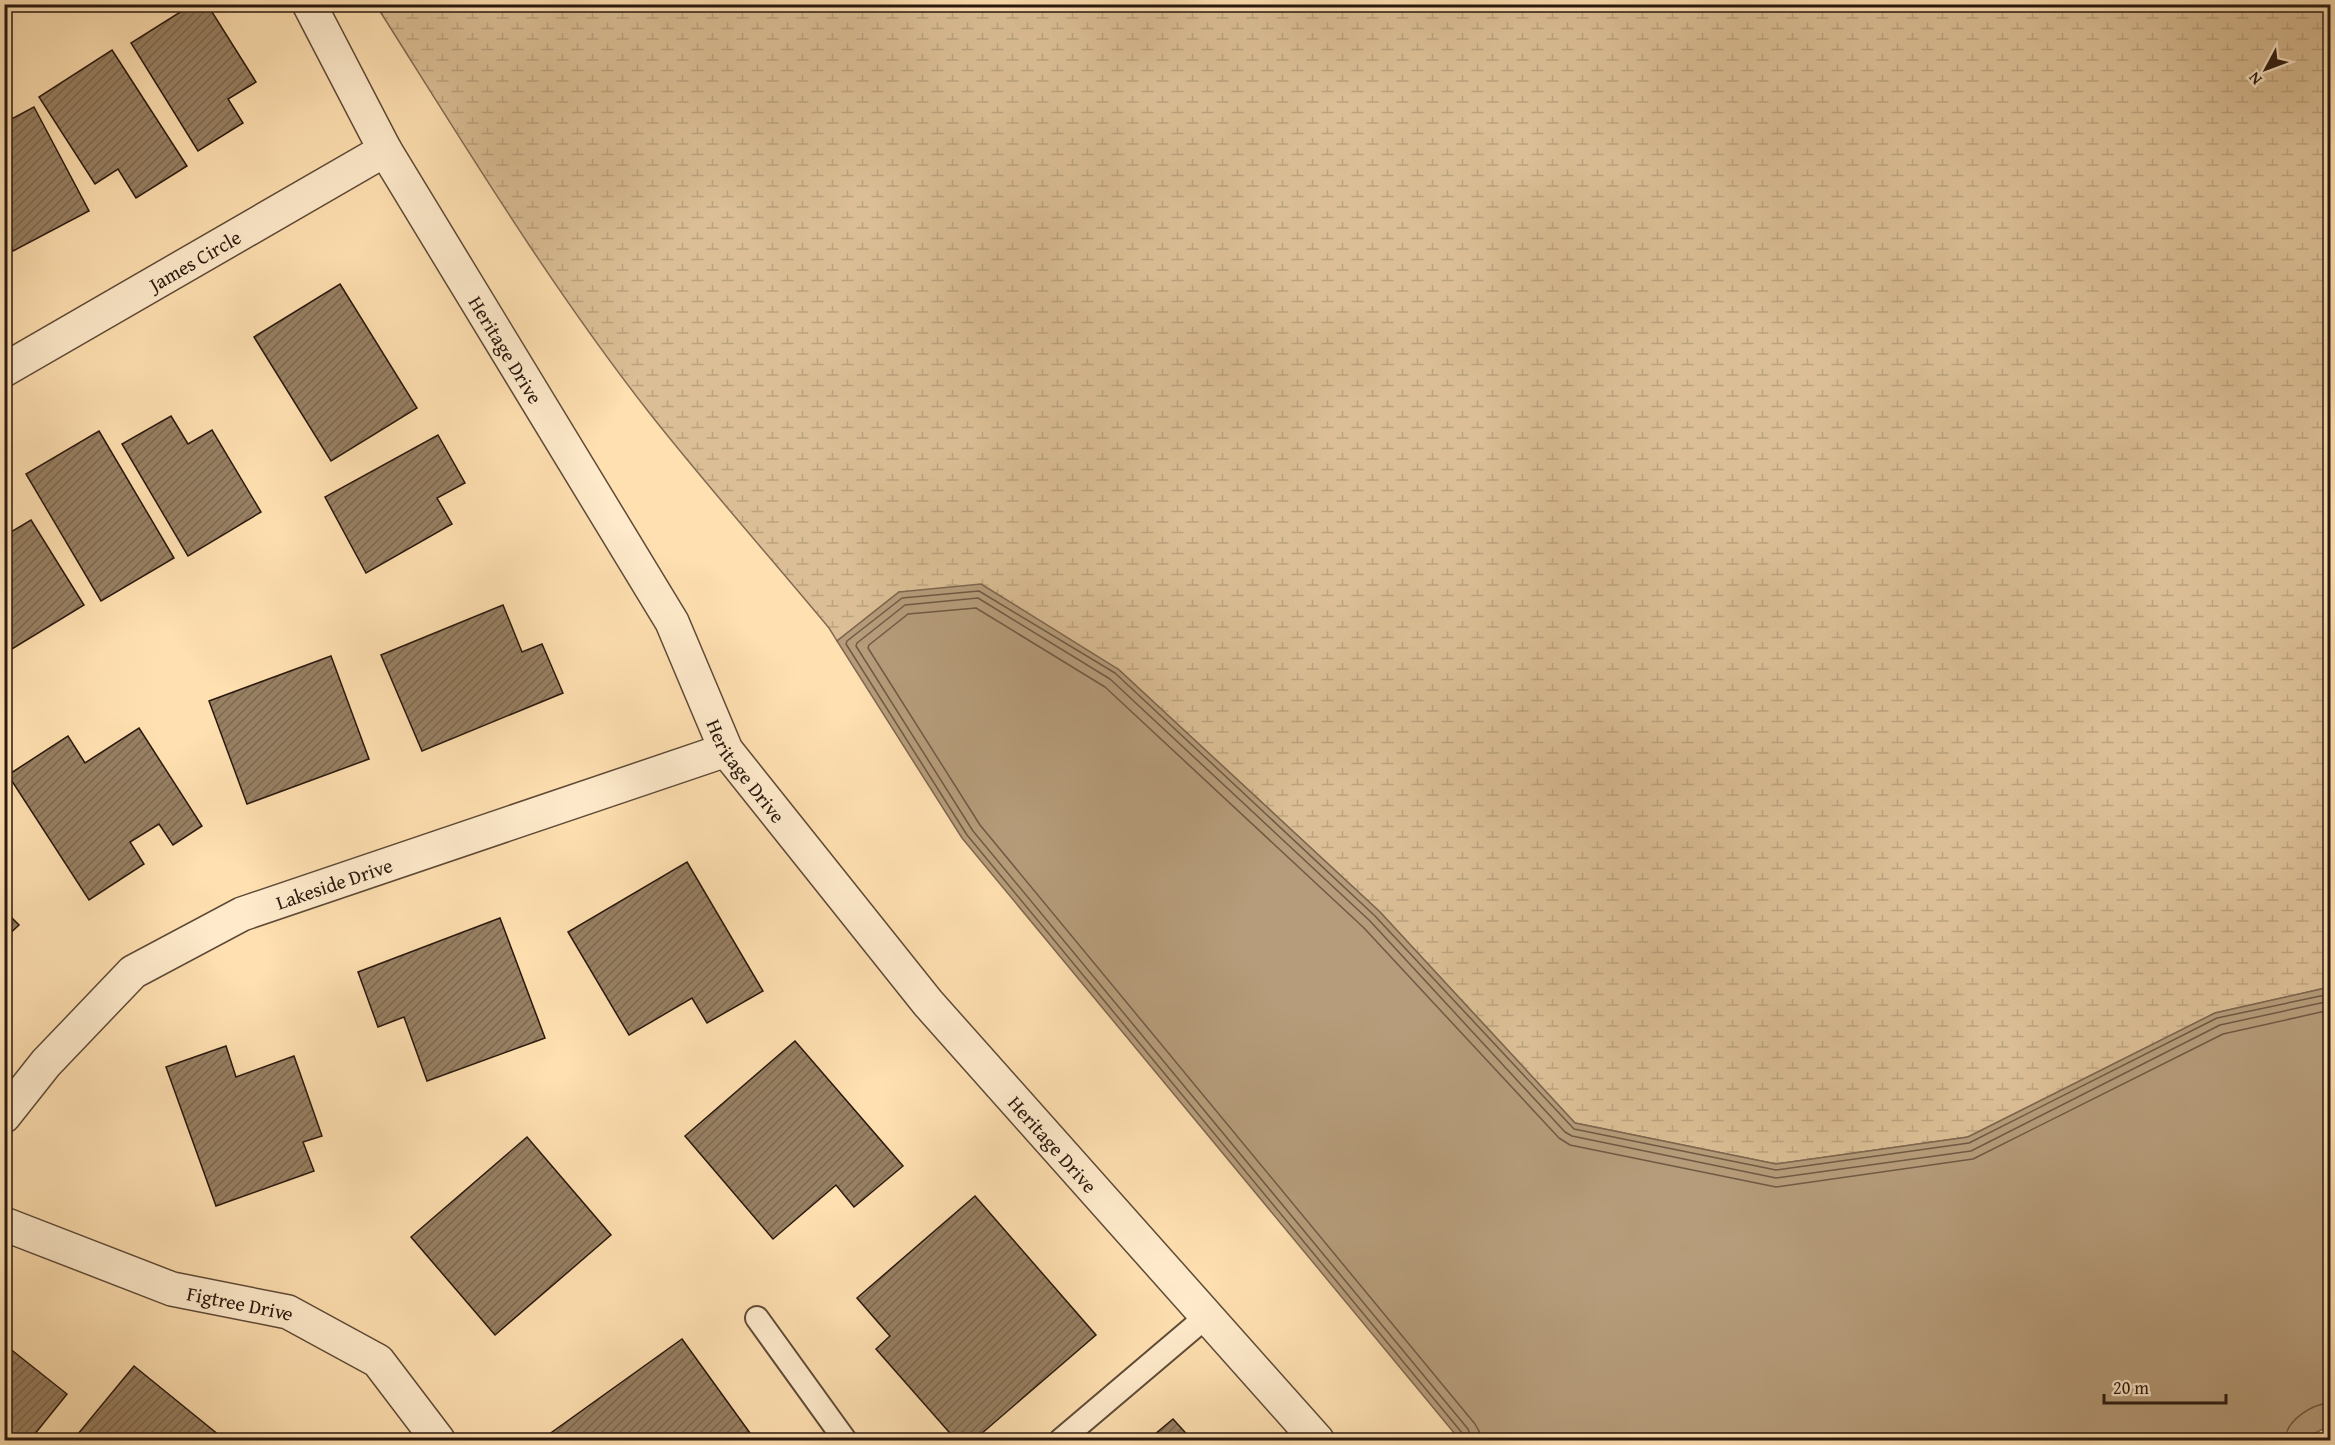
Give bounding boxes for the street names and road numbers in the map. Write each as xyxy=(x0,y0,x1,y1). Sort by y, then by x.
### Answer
street label: James Circle xyxy=(141,222,246,300)
street label: Heritage Drive xyxy=(462,290,550,409)
street label: Heritage Drive xyxy=(700,714,793,829)
street label: Lakeside Drive xyxy=(272,850,396,916)
street label: Heritage Drive xyxy=(1002,1089,1105,1199)
street label: Figtree Drive xyxy=(185,1278,300,1328)

